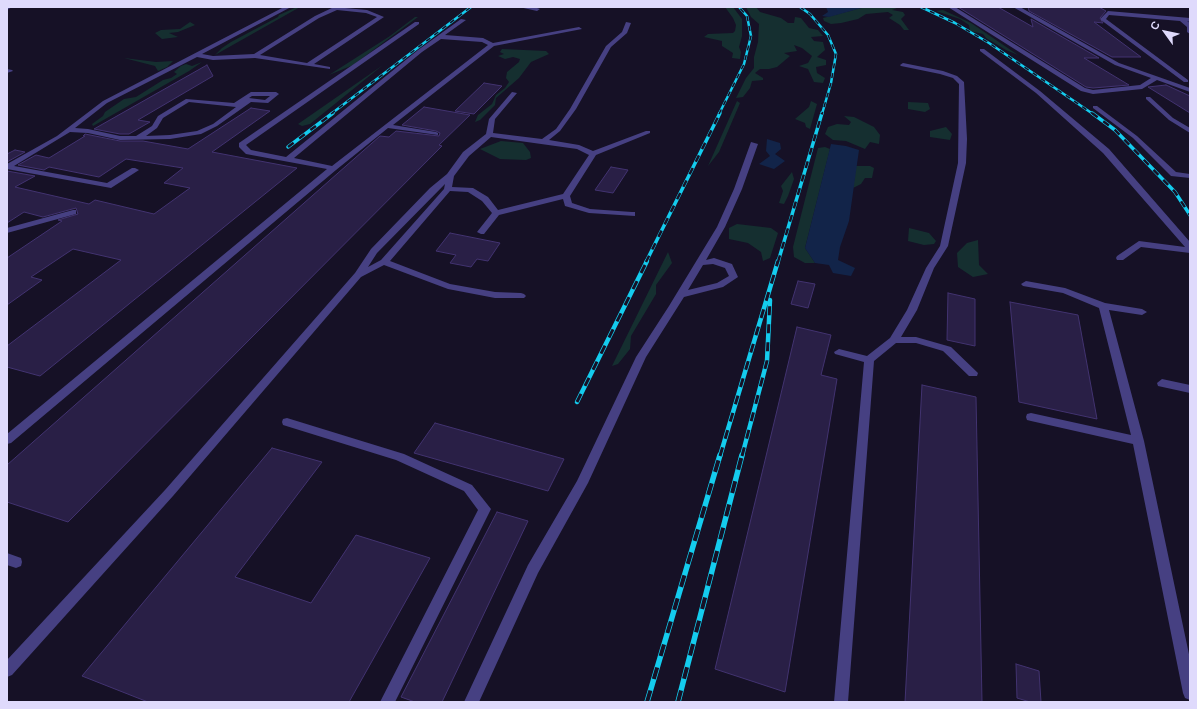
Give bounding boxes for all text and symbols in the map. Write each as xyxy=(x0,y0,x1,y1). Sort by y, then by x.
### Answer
north arrow xyxy=(1145,12,1185,52)
text: С xyxy=(1148,19,1162,32)

